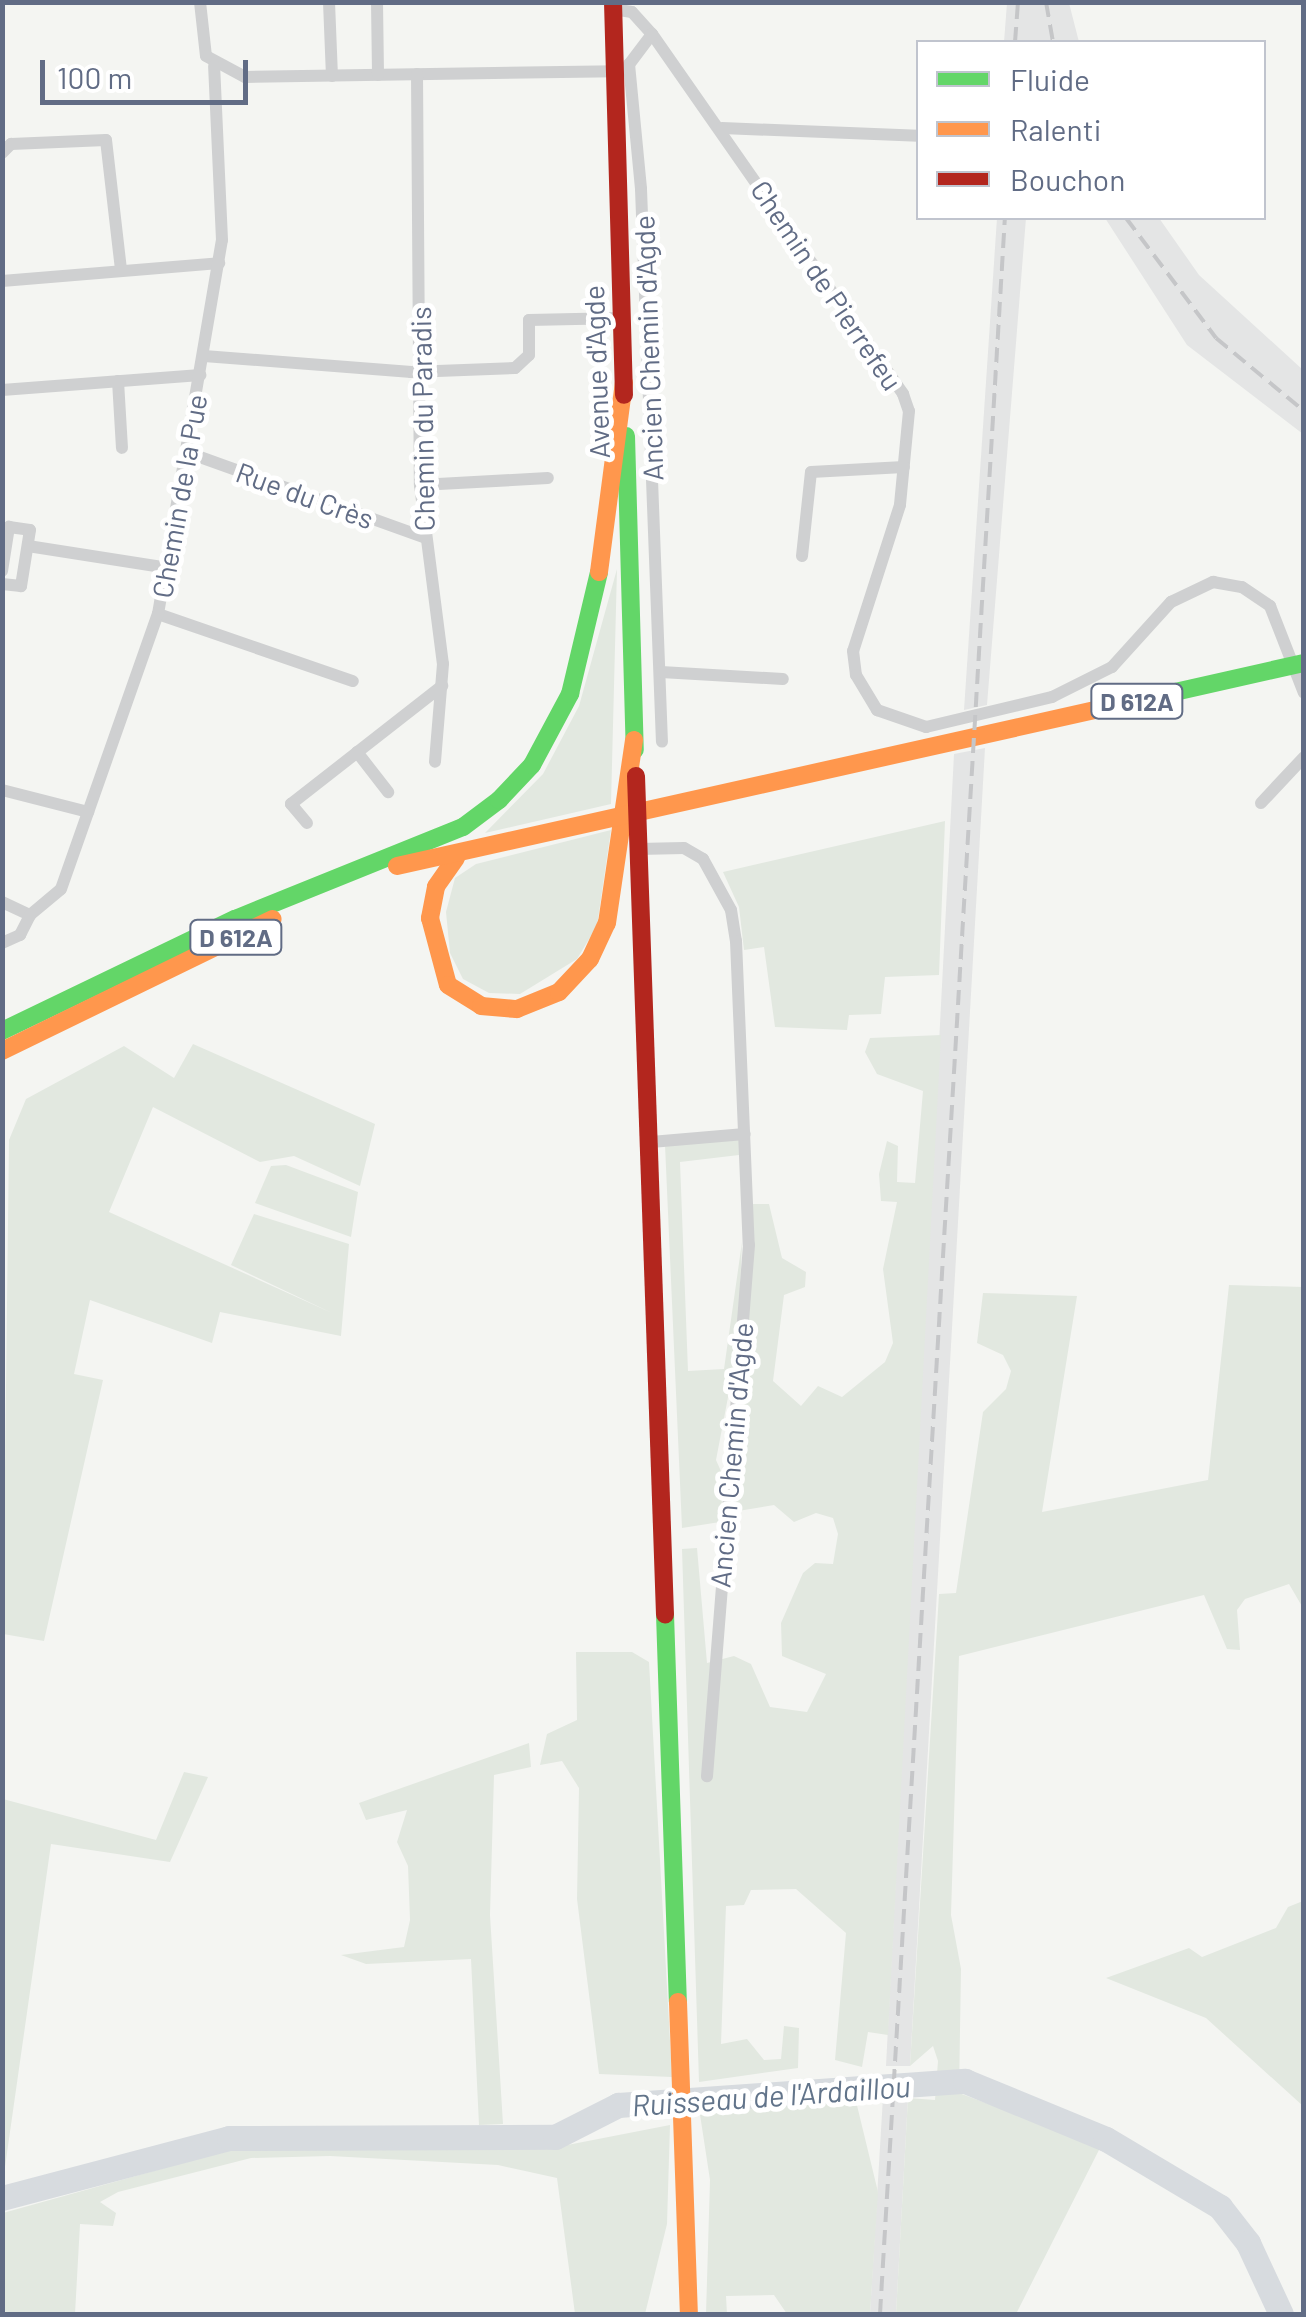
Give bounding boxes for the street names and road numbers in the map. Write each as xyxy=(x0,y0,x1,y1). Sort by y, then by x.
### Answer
street label: Chemin de Pierrefeu xyxy=(744,174,910,396)
street label: Ancien Chemin d'Agde xyxy=(627,215,669,481)
street label: Avenue d'Agde xyxy=(576,285,616,459)
street label: Chemin du Paradis xyxy=(403,306,441,532)
street label: Chemin de la Pue xyxy=(145,391,213,601)
street label: Rue du Crès xyxy=(232,455,378,535)
road number: D 612A xyxy=(1090,681,1184,721)
road number: D 612A xyxy=(188,917,284,957)
street label: Ancien Chemin d'Agde xyxy=(703,1321,759,1589)

